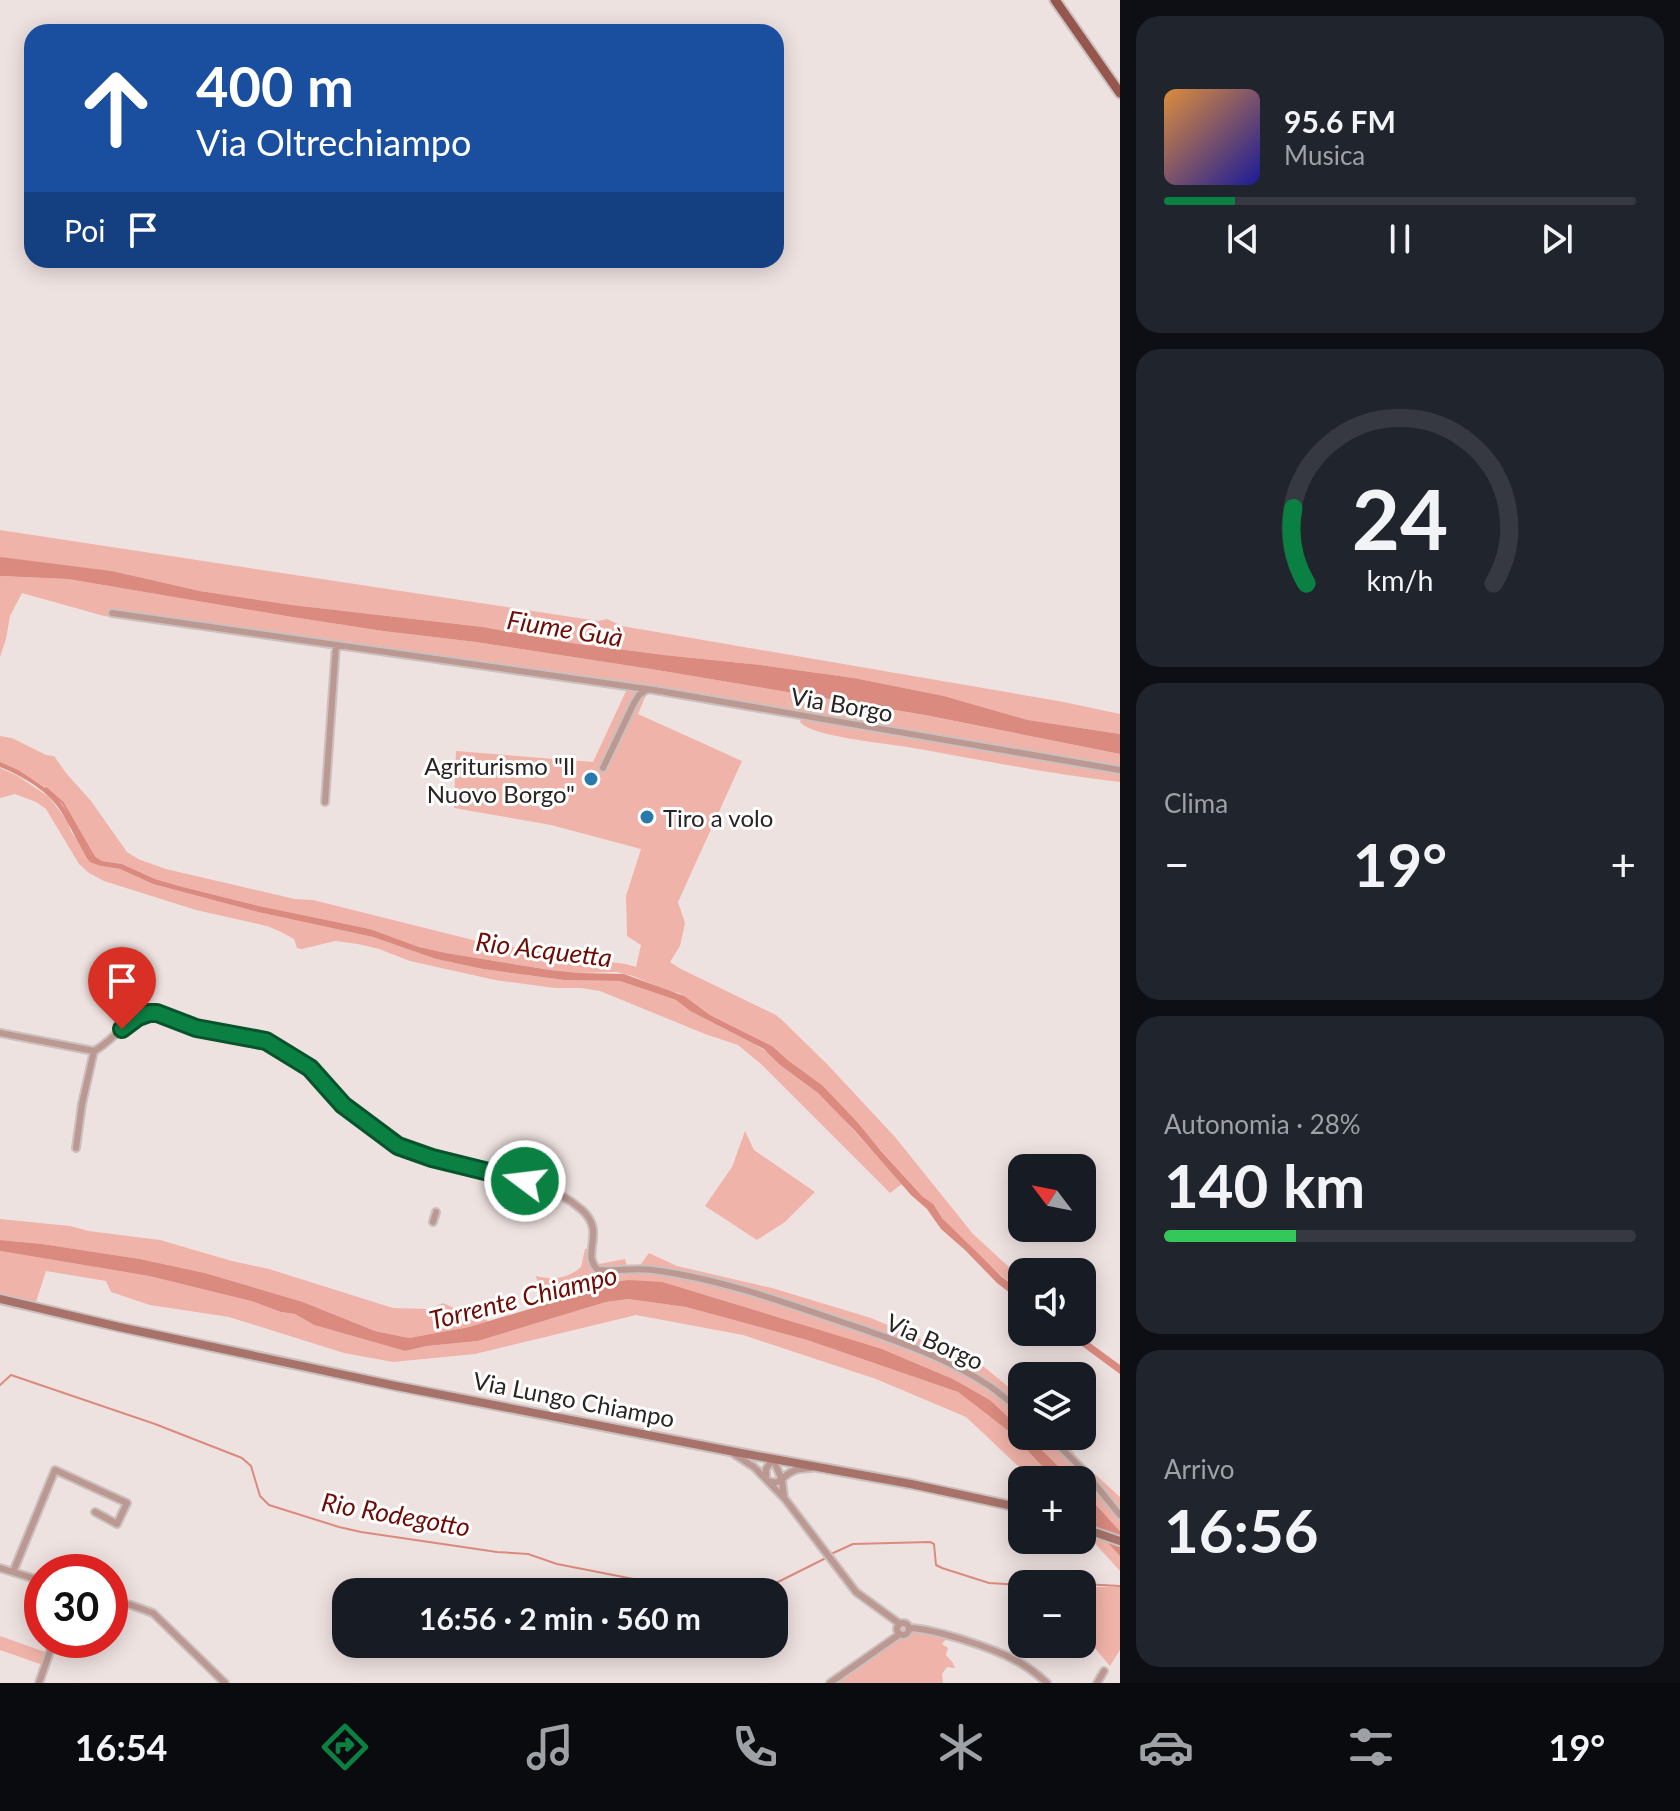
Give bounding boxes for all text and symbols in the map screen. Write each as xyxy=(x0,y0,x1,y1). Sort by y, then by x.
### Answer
text: 400 m xyxy=(196,52,354,119)
icon: ahead xyxy=(64,56,168,160)
text: 95.6 FM xyxy=(1284,103,1396,139)
text: Via Oltrechiampo xyxy=(196,120,471,164)
text: Musica xyxy=(1284,139,1365,171)
icon: arrive xyxy=(121,208,165,252)
text: Poi xyxy=(64,212,105,248)
icon: previous xyxy=(1221,217,1265,261)
icon: pause xyxy=(1378,217,1422,261)
icon: next xyxy=(1535,217,1579,261)
text: 24 xyxy=(1352,468,1448,568)
text: km/h xyxy=(1367,563,1433,597)
water label: Fiume Guà xyxy=(505,603,625,653)
street label: Via Borgo xyxy=(789,681,895,727)
place label: Agriturismo "Il Nuovo Borgo" xyxy=(424,751,575,808)
marker: Agriturismo "Il Nuovo Borgo" xyxy=(582,770,600,788)
text: Clima xyxy=(1164,787,1228,819)
place label: Tiro a volo xyxy=(663,803,773,832)
marker: Tiro a volo xyxy=(638,808,656,826)
text: 19° xyxy=(1353,828,1447,900)
text: − xyxy=(1164,838,1190,890)
text: + xyxy=(1610,838,1636,890)
water label: Rio Acquetta xyxy=(474,925,614,973)
pin xyxy=(88,947,156,1029)
icon: arrive xyxy=(100,959,144,1003)
text: Autonomia · 28% xyxy=(1164,1108,1361,1140)
position arrow xyxy=(483,1139,567,1223)
text: 140 km xyxy=(1164,1149,1365,1221)
north arrow xyxy=(1008,1154,1096,1242)
map controls xyxy=(1008,1154,1096,1658)
water label: Torrente Chiampo xyxy=(426,1258,620,1336)
button: sound xyxy=(1008,1258,1096,1346)
street label: Via Borgo xyxy=(882,1307,988,1375)
button: layers xyxy=(1008,1362,1096,1450)
street label: Via Lungo Chiampo xyxy=(471,1365,677,1433)
text: Arrivo xyxy=(1164,1453,1235,1485)
button: + xyxy=(1008,1466,1096,1554)
water label: Rio Rodegotto xyxy=(319,1485,473,1543)
text: 16:56 xyxy=(1164,1494,1319,1566)
speed limit sign: 30 xyxy=(24,1554,128,1658)
button: − xyxy=(1008,1570,1096,1658)
text: 16:56 · 2 min · 560 m xyxy=(419,1600,701,1636)
icon: directions xyxy=(317,1719,373,1775)
icon: music xyxy=(522,1719,578,1775)
icon: phone xyxy=(727,1719,783,1775)
icon: climate xyxy=(933,1719,989,1775)
icon: car xyxy=(1138,1719,1194,1775)
icon: filters xyxy=(1343,1719,1399,1775)
text: 16:54 xyxy=(75,1725,167,1769)
text: 19° xyxy=(1549,1725,1605,1769)

